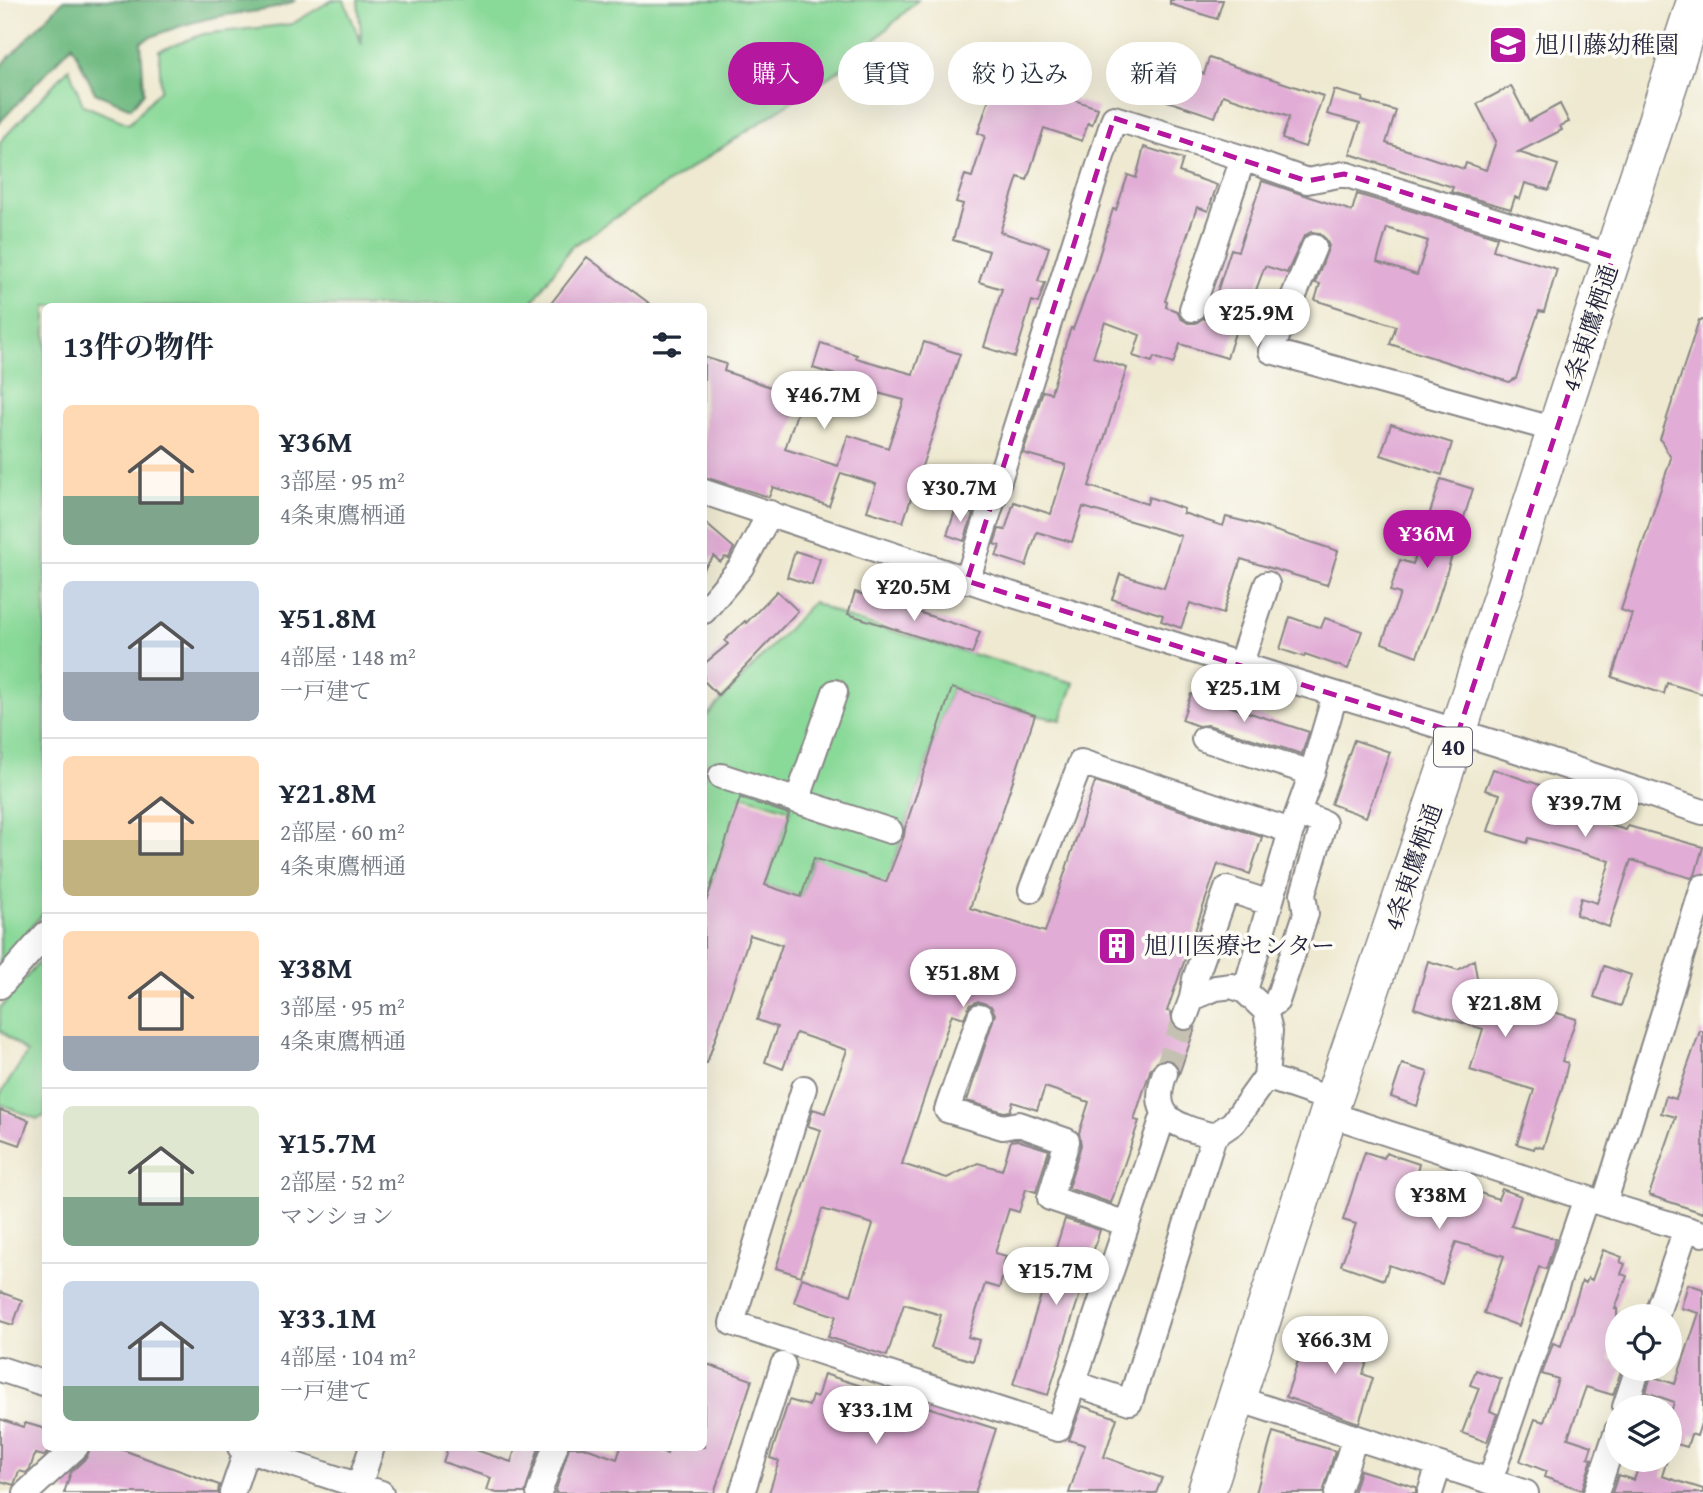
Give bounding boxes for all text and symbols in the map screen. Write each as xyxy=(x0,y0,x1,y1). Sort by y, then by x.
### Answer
school or university icon: 旭川藤幼稚園 xyxy=(1487,24,1529,66)
place label: 旭川藤幼稚園 xyxy=(1535,27,1679,62)
chip: 購入 xyxy=(728,42,824,105)
chip: 賃貸 xyxy=(838,42,934,105)
chip: 絞り込み xyxy=(948,42,1092,105)
chip: 新着 xyxy=(1106,42,1202,105)
street label: 4条東鷹栖通 xyxy=(1553,260,1626,396)
pin: ¥25.9M xyxy=(1200,290,1314,349)
text: ¥25.9M xyxy=(1220,295,1294,328)
text: 13件の物件 xyxy=(63,324,214,368)
icon: filters xyxy=(648,326,686,364)
pin: ¥46.7M xyxy=(767,372,881,431)
text: ¥46.7M xyxy=(787,377,861,410)
text: ¥36M xyxy=(280,419,352,463)
icon: home xyxy=(119,433,203,517)
text: 3部屋 · 95 m² xyxy=(280,464,405,497)
pin: ¥30.7M xyxy=(903,464,1017,524)
text: ¥30.7M xyxy=(923,470,997,503)
text: 4条東鷹栖通 xyxy=(280,498,406,531)
pin: ¥36M xyxy=(1386,510,1468,570)
text: ¥36M xyxy=(1399,516,1455,549)
pin: ¥20.5M xyxy=(857,564,971,623)
text: ¥20.5M xyxy=(877,569,951,602)
text: ¥51.8M xyxy=(280,595,376,639)
icon: home xyxy=(119,609,203,693)
text: 4部屋 · 148 m² xyxy=(280,640,416,673)
pin: ¥25.1M xyxy=(1187,664,1301,724)
text: ¥25.1M xyxy=(1207,670,1281,703)
text: 一戸建て xyxy=(280,674,372,707)
road number: 40 xyxy=(1434,727,1472,766)
text: ¥21.8M xyxy=(280,770,376,814)
pin: ¥39.7M xyxy=(1528,780,1642,839)
icon: home xyxy=(119,784,203,868)
text: ¥39.7M xyxy=(1548,785,1622,818)
street label: 4条東鷹栖通 xyxy=(1375,799,1450,935)
text: 2部屋 · 60 m² xyxy=(280,815,405,848)
text: 4条東鷹栖通 xyxy=(280,849,406,882)
building icon: 旭川医療センター xyxy=(1096,925,1138,967)
place label: 旭川医療センター xyxy=(1144,928,1335,963)
text: ¥38M xyxy=(280,945,352,989)
pin: ¥51.8M xyxy=(906,950,1020,1009)
text: ¥51.8M xyxy=(926,955,1000,988)
icon: home xyxy=(119,959,203,1043)
pin: ¥21.8M xyxy=(1448,979,1562,1039)
text: ¥21.8M xyxy=(1468,985,1542,1018)
text: 3部屋 · 95 m² xyxy=(280,990,405,1023)
text: 4条東鷹栖通 xyxy=(280,1024,406,1057)
text: ¥15.7M xyxy=(280,1120,376,1164)
icon: home xyxy=(119,1134,203,1218)
text: 2部屋 · 52 m² xyxy=(280,1165,405,1198)
pin: ¥38M xyxy=(1398,1172,1480,1231)
text: ¥38M xyxy=(1411,1177,1467,1210)
text: マンション xyxy=(280,1199,394,1232)
pin: ¥15.7M xyxy=(999,1248,1113,1307)
text: ¥15.7M xyxy=(1019,1253,1093,1286)
text: ¥33.1M xyxy=(280,1295,376,1339)
map controls xyxy=(1605,1304,1682,1472)
button: locate xyxy=(1605,1304,1682,1381)
icon: home xyxy=(119,1309,203,1393)
pin: ¥66.3M xyxy=(1278,1316,1392,1376)
text: ¥66.3M xyxy=(1298,1322,1372,1355)
text: 4部屋 · 104 m² xyxy=(280,1340,416,1373)
text: 一戸建て xyxy=(280,1374,372,1407)
pin: ¥33.1M xyxy=(819,1386,933,1446)
text: ¥33.1M xyxy=(839,1392,913,1425)
button: layers xyxy=(1605,1395,1682,1472)

